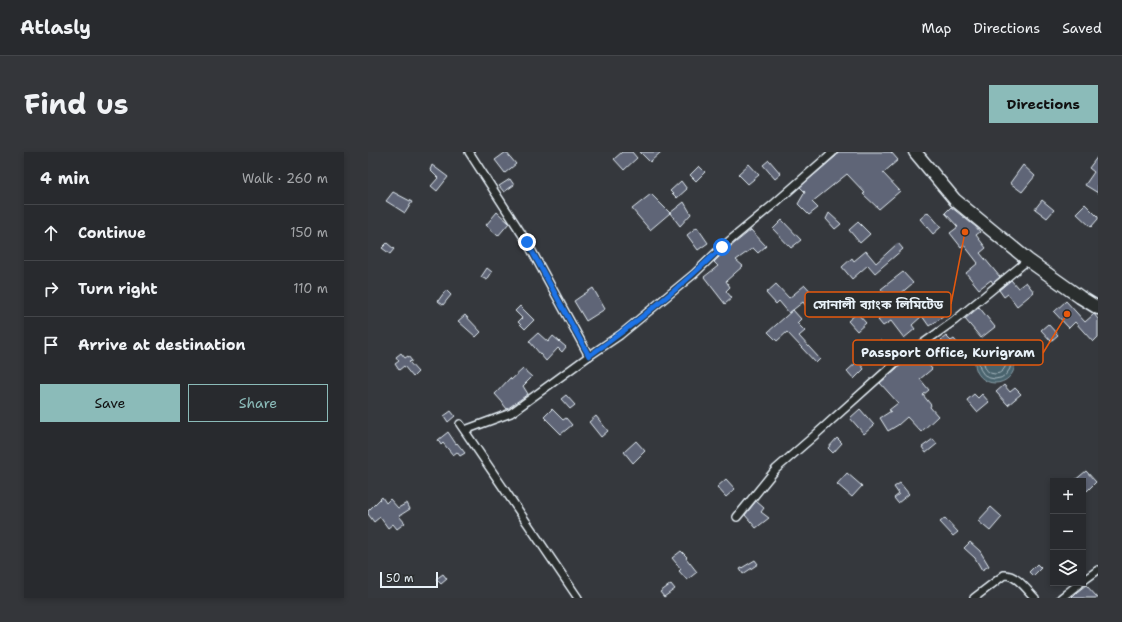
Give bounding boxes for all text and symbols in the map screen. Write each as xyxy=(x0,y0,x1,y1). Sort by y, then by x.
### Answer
text: Atlasly xyxy=(20,15,91,40)
text: Map xyxy=(922,19,952,37)
text: Directions xyxy=(974,19,1040,37)
text: Saved xyxy=(1062,19,1102,37)
text: Find us xyxy=(24,85,129,123)
button: Directions xyxy=(989,85,1098,123)
text: 4 min xyxy=(40,167,90,189)
text: Walk · 260 m xyxy=(242,170,328,187)
icon: ahead xyxy=(40,222,62,244)
text: Continue xyxy=(78,223,146,243)
text: 150 m xyxy=(290,224,328,241)
route end xyxy=(518,233,536,251)
route start xyxy=(713,238,731,256)
icon: right xyxy=(40,278,62,300)
text: Turn right xyxy=(78,279,158,299)
text: 110 m xyxy=(293,280,328,297)
callout: সোনালী ব্যাংক লিমিটেড xyxy=(805,292,951,317)
text: সোনালী ব্যাংক লিমিটেড xyxy=(813,296,944,313)
icon: arrive xyxy=(40,334,62,356)
text: Arrive at destination xyxy=(78,335,246,355)
callout: Passport Office, Kurigram xyxy=(853,340,1043,365)
text: Passport Office, Kurigram xyxy=(861,344,1035,361)
button: Save xyxy=(40,384,180,422)
button: Share xyxy=(188,384,328,422)
map controls xyxy=(1050,478,1086,586)
button: + xyxy=(1050,478,1086,514)
button: − xyxy=(1050,514,1086,550)
button: layers xyxy=(1050,550,1086,586)
scale bar xyxy=(380,570,438,589)
text: 50 m xyxy=(386,571,414,586)

